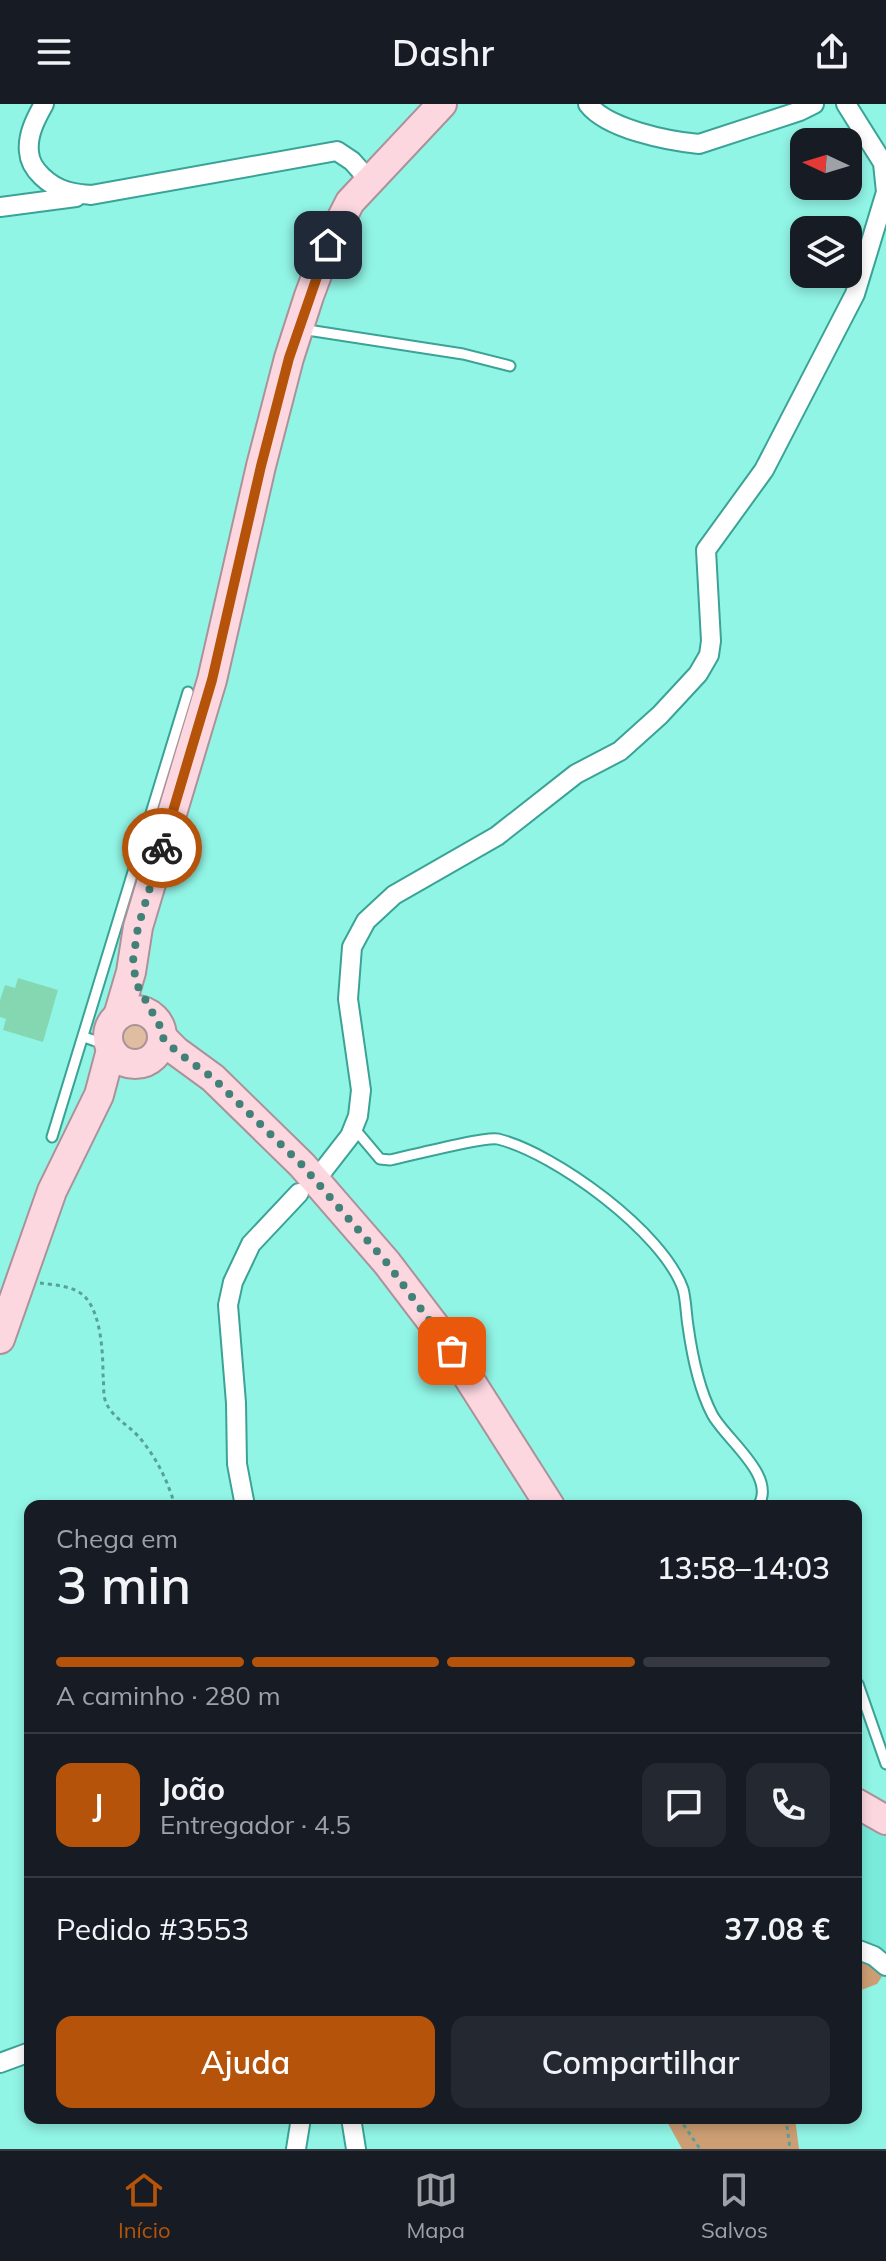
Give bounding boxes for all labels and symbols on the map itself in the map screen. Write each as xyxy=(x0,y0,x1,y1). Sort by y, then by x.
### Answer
north arrow xyxy=(790,128,862,200)
pin xyxy=(294,211,362,279)
courier xyxy=(122,808,202,888)
pin xyxy=(418,1317,486,1385)

